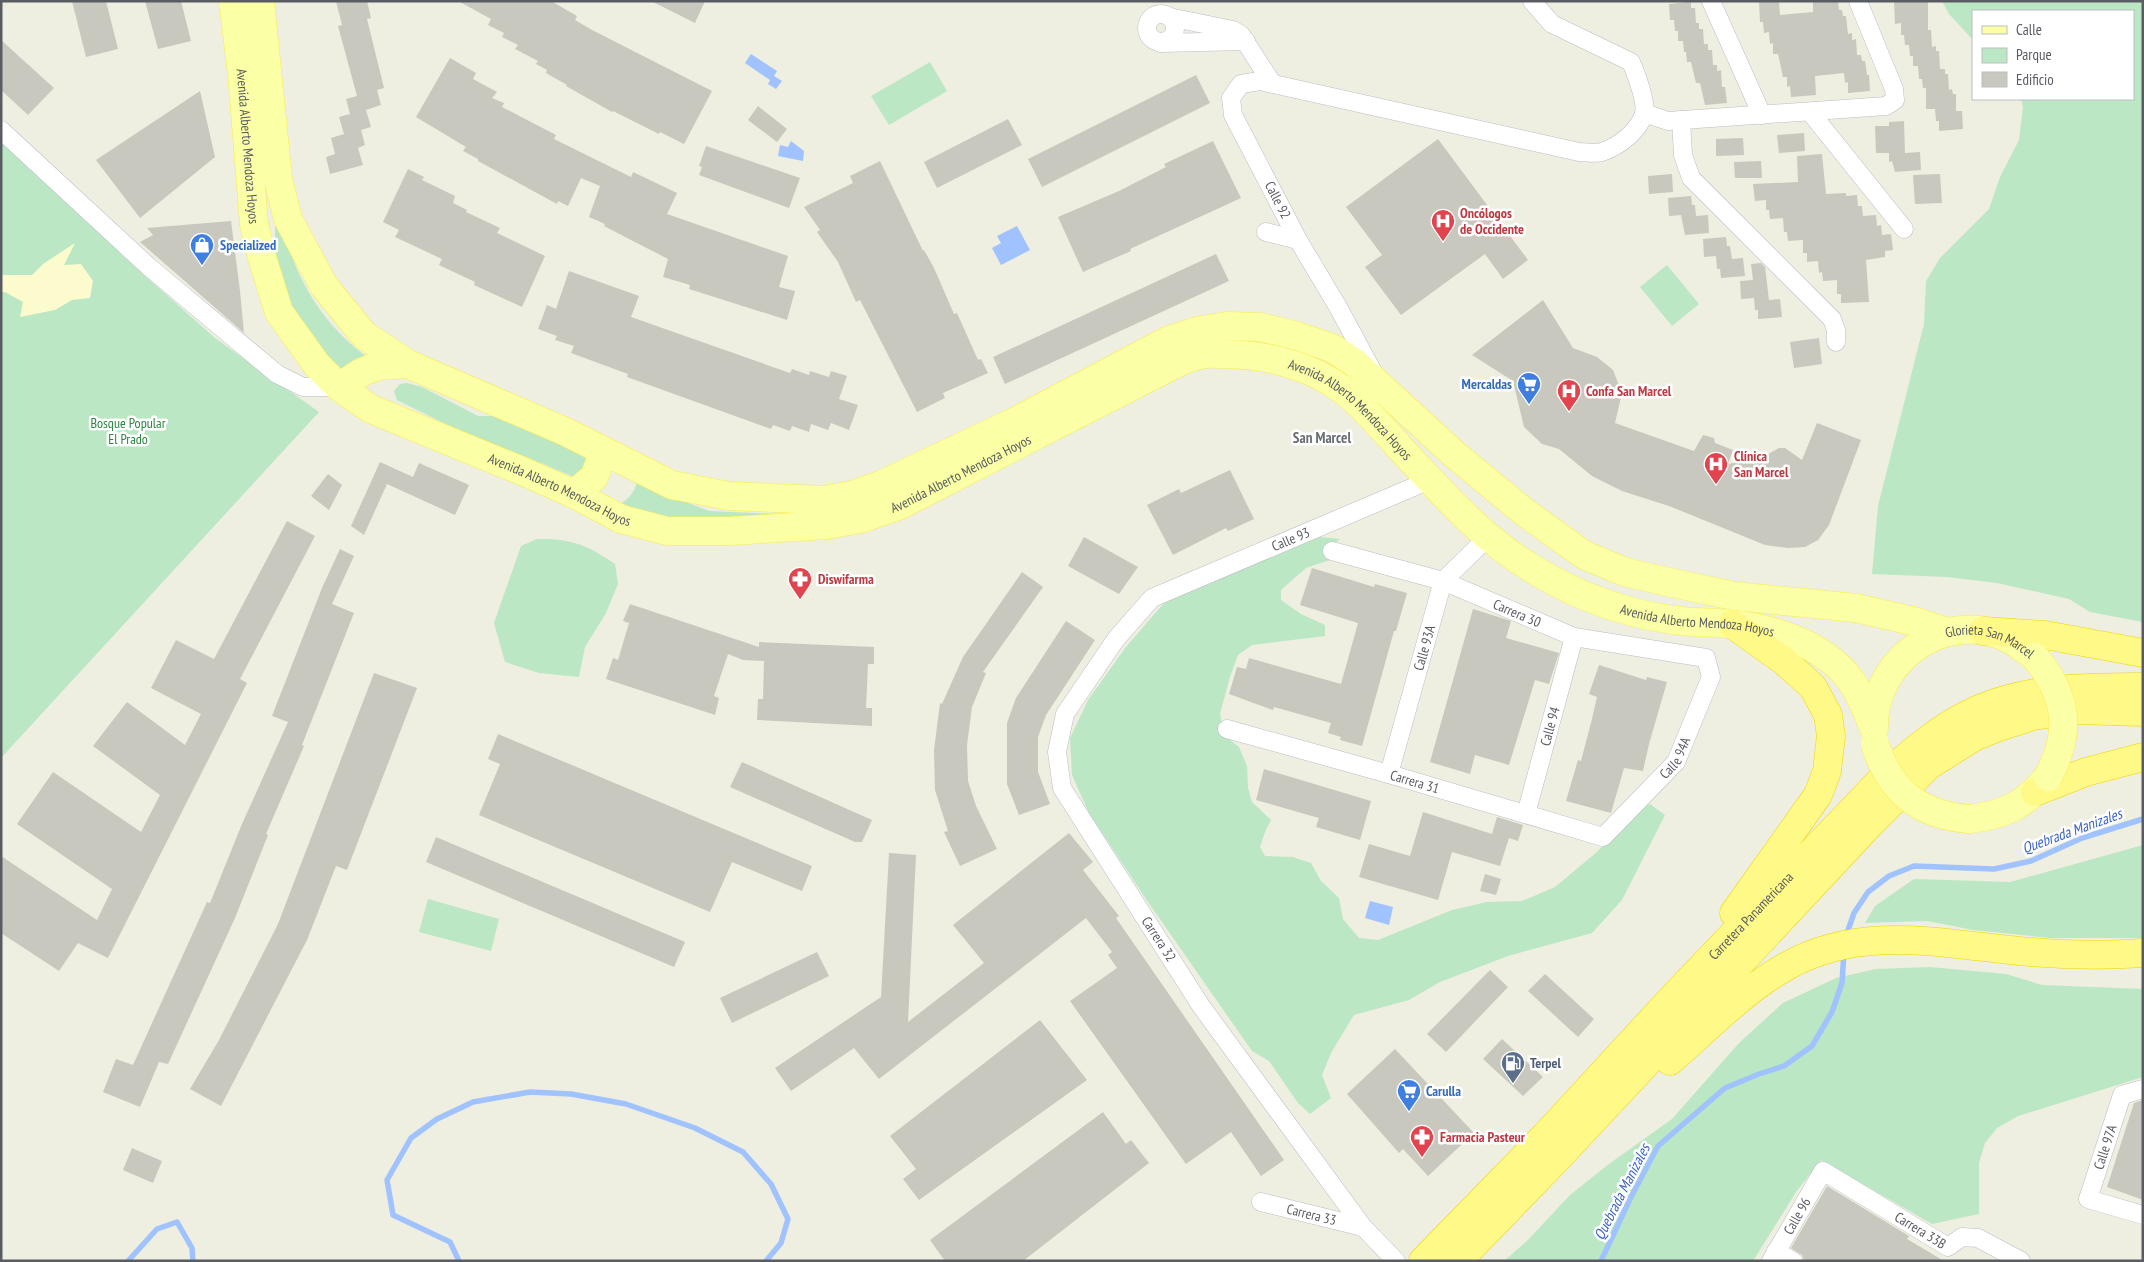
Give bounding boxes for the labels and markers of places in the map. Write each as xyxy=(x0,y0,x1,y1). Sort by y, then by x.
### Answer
place label: Oncólogos de Occidente xyxy=(1460,204,1524,238)
hospital icon: Oncólogos de Occidente xyxy=(1430,208,1456,242)
shop icon: Specialized xyxy=(189,232,215,266)
place label: Specialized xyxy=(220,236,276,254)
supermarket icon: Mercaldas xyxy=(1516,371,1542,405)
place label: Mercaldas xyxy=(1462,375,1512,393)
hospital icon: Confa San Marcel xyxy=(1556,378,1582,412)
place label: Confa San Marcel xyxy=(1586,382,1672,400)
place label: Clínica San Marcel xyxy=(1734,447,1789,481)
hospital icon: Clínica San Marcel xyxy=(1703,451,1729,485)
pharmacy icon: Diswifarma xyxy=(787,566,813,600)
place label: Diswifarma xyxy=(818,570,874,588)
fuel station icon: Terpel xyxy=(1500,1050,1526,1084)
place label: Terpel xyxy=(1530,1054,1562,1072)
supermarket icon: Carulla xyxy=(1396,1078,1422,1112)
place label: Carulla xyxy=(1426,1082,1461,1100)
pharmacy icon: Farmacia Pasteur xyxy=(1409,1124,1435,1158)
place label: Farmacia Pasteur xyxy=(1440,1128,1526,1146)

